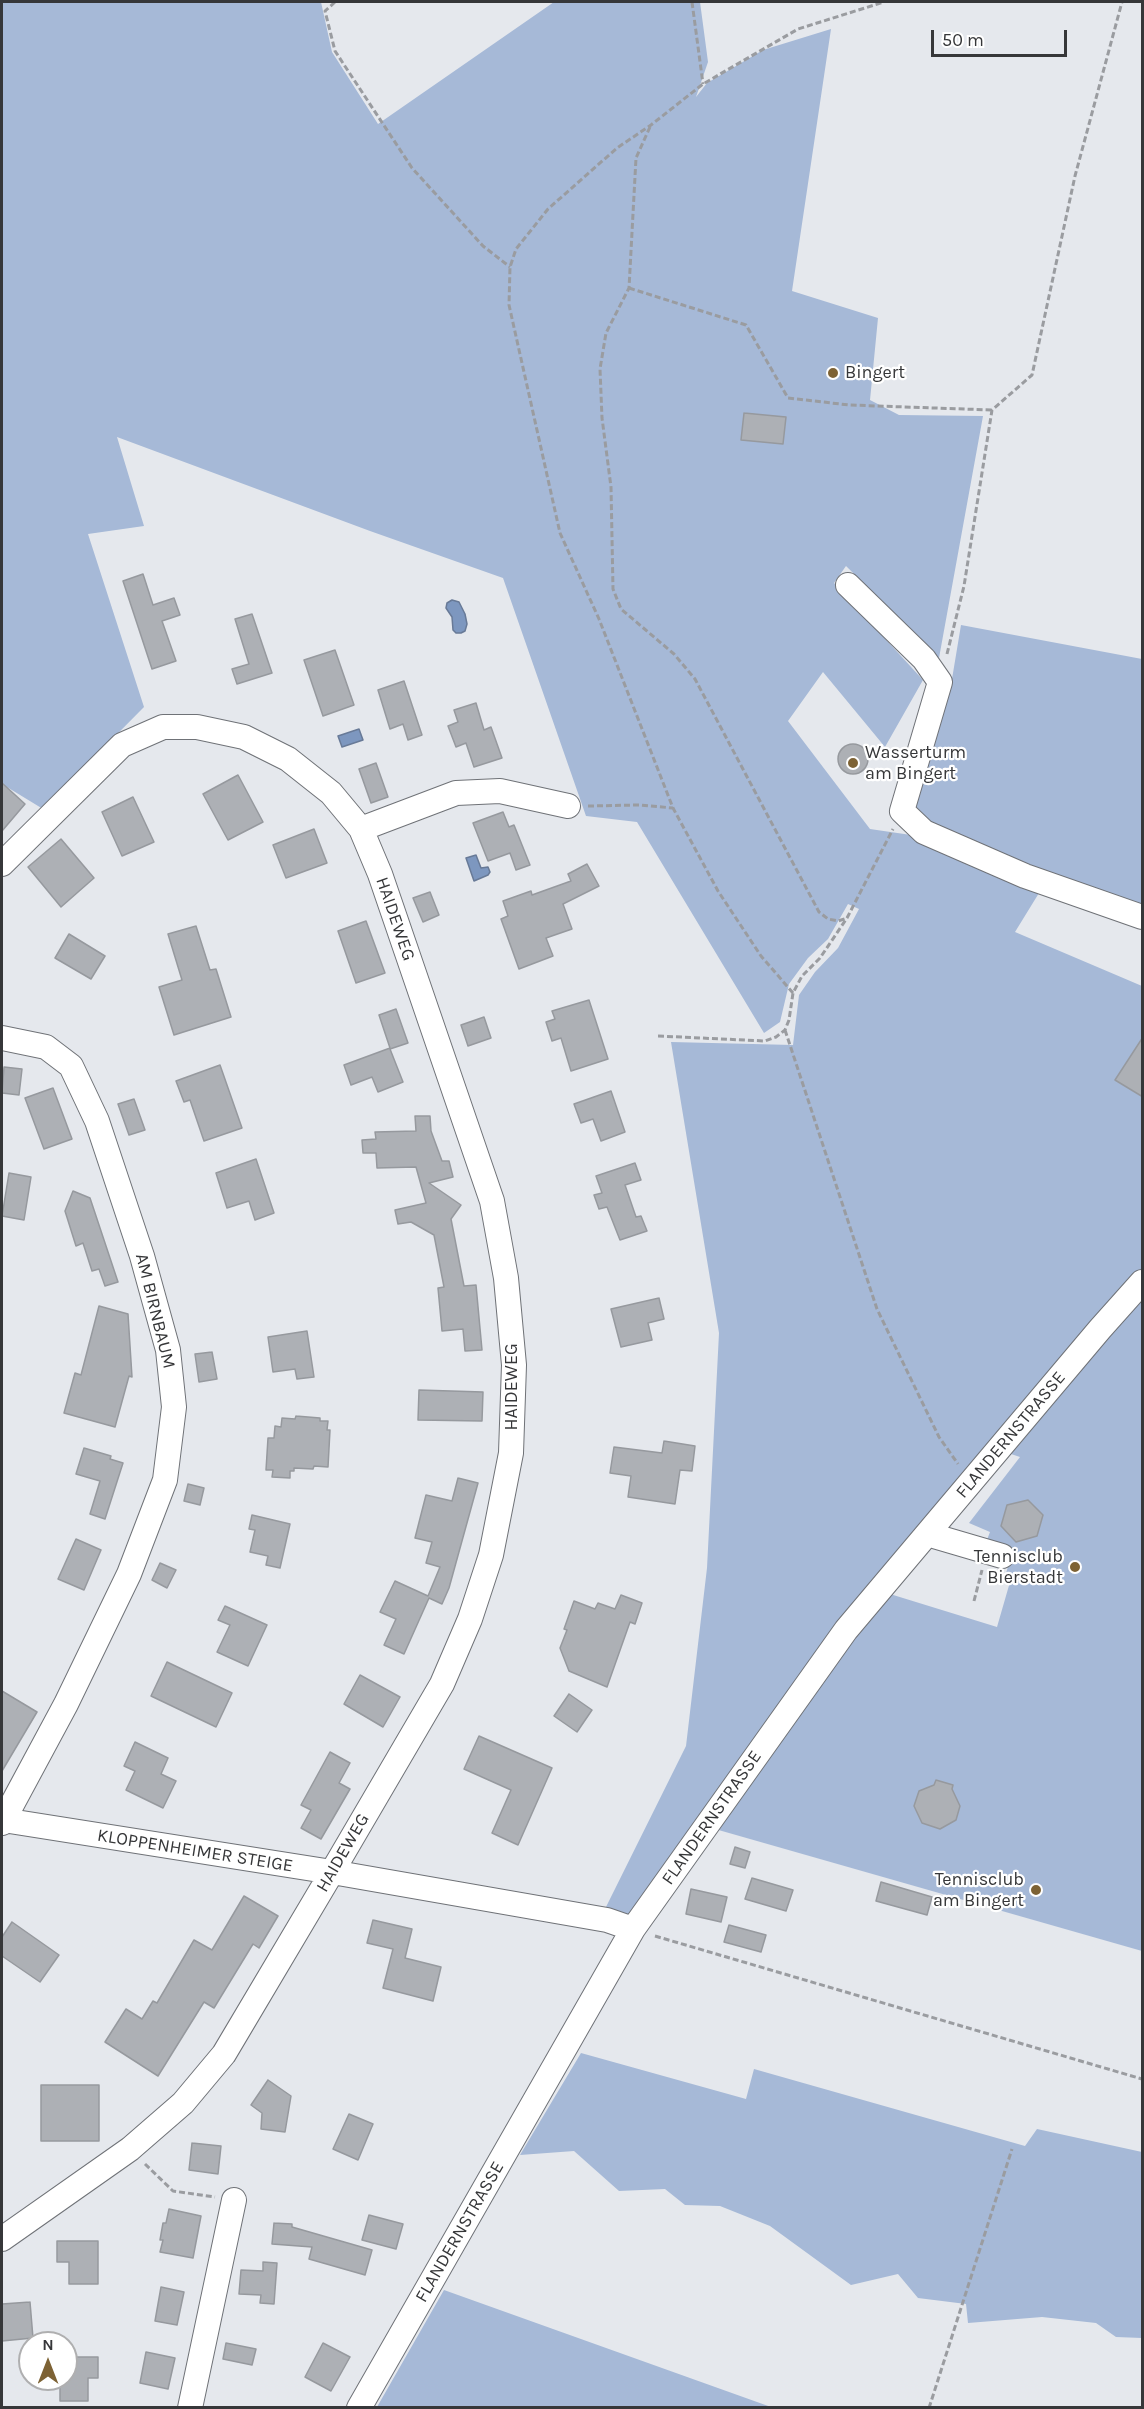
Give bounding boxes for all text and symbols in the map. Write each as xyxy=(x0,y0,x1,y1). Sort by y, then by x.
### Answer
scale bar xyxy=(934,18,1070,56)
text: 50 m xyxy=(942,29,984,51)
place label: Bingert xyxy=(845,362,905,384)
marker: Bingert xyxy=(826,366,840,380)
place label: Wasserturm am Bingert xyxy=(865,742,966,784)
marker: Wasserturm am Bingert xyxy=(846,756,860,770)
street label: HAIDEWEG xyxy=(371,874,419,964)
street label: AM BIRNBAUM xyxy=(130,1251,180,1371)
street label: HAIDEWEG xyxy=(501,1343,523,1431)
street label: FLANDERNSTRASSE xyxy=(952,1367,1070,1503)
place label: Tennisclub Bierstadt xyxy=(974,1546,1063,1588)
marker: Tennisclub Bierstadt xyxy=(1068,1560,1082,1574)
street label: FLANDERNSTRASSE xyxy=(658,1747,766,1889)
street label: HAIDEWEG xyxy=(312,1810,374,1896)
street label: KLOPPENHEIMER STEIGE xyxy=(96,1825,294,1877)
place label: Tennisclub am Bingert xyxy=(933,1869,1024,1912)
marker: Tennisclub am Bingert xyxy=(1029,1883,1043,1897)
street label: FLANDERNSTRASSE xyxy=(411,2158,509,2306)
north arrow xyxy=(18,2331,78,2391)
text: N xyxy=(42,2335,54,2354)

